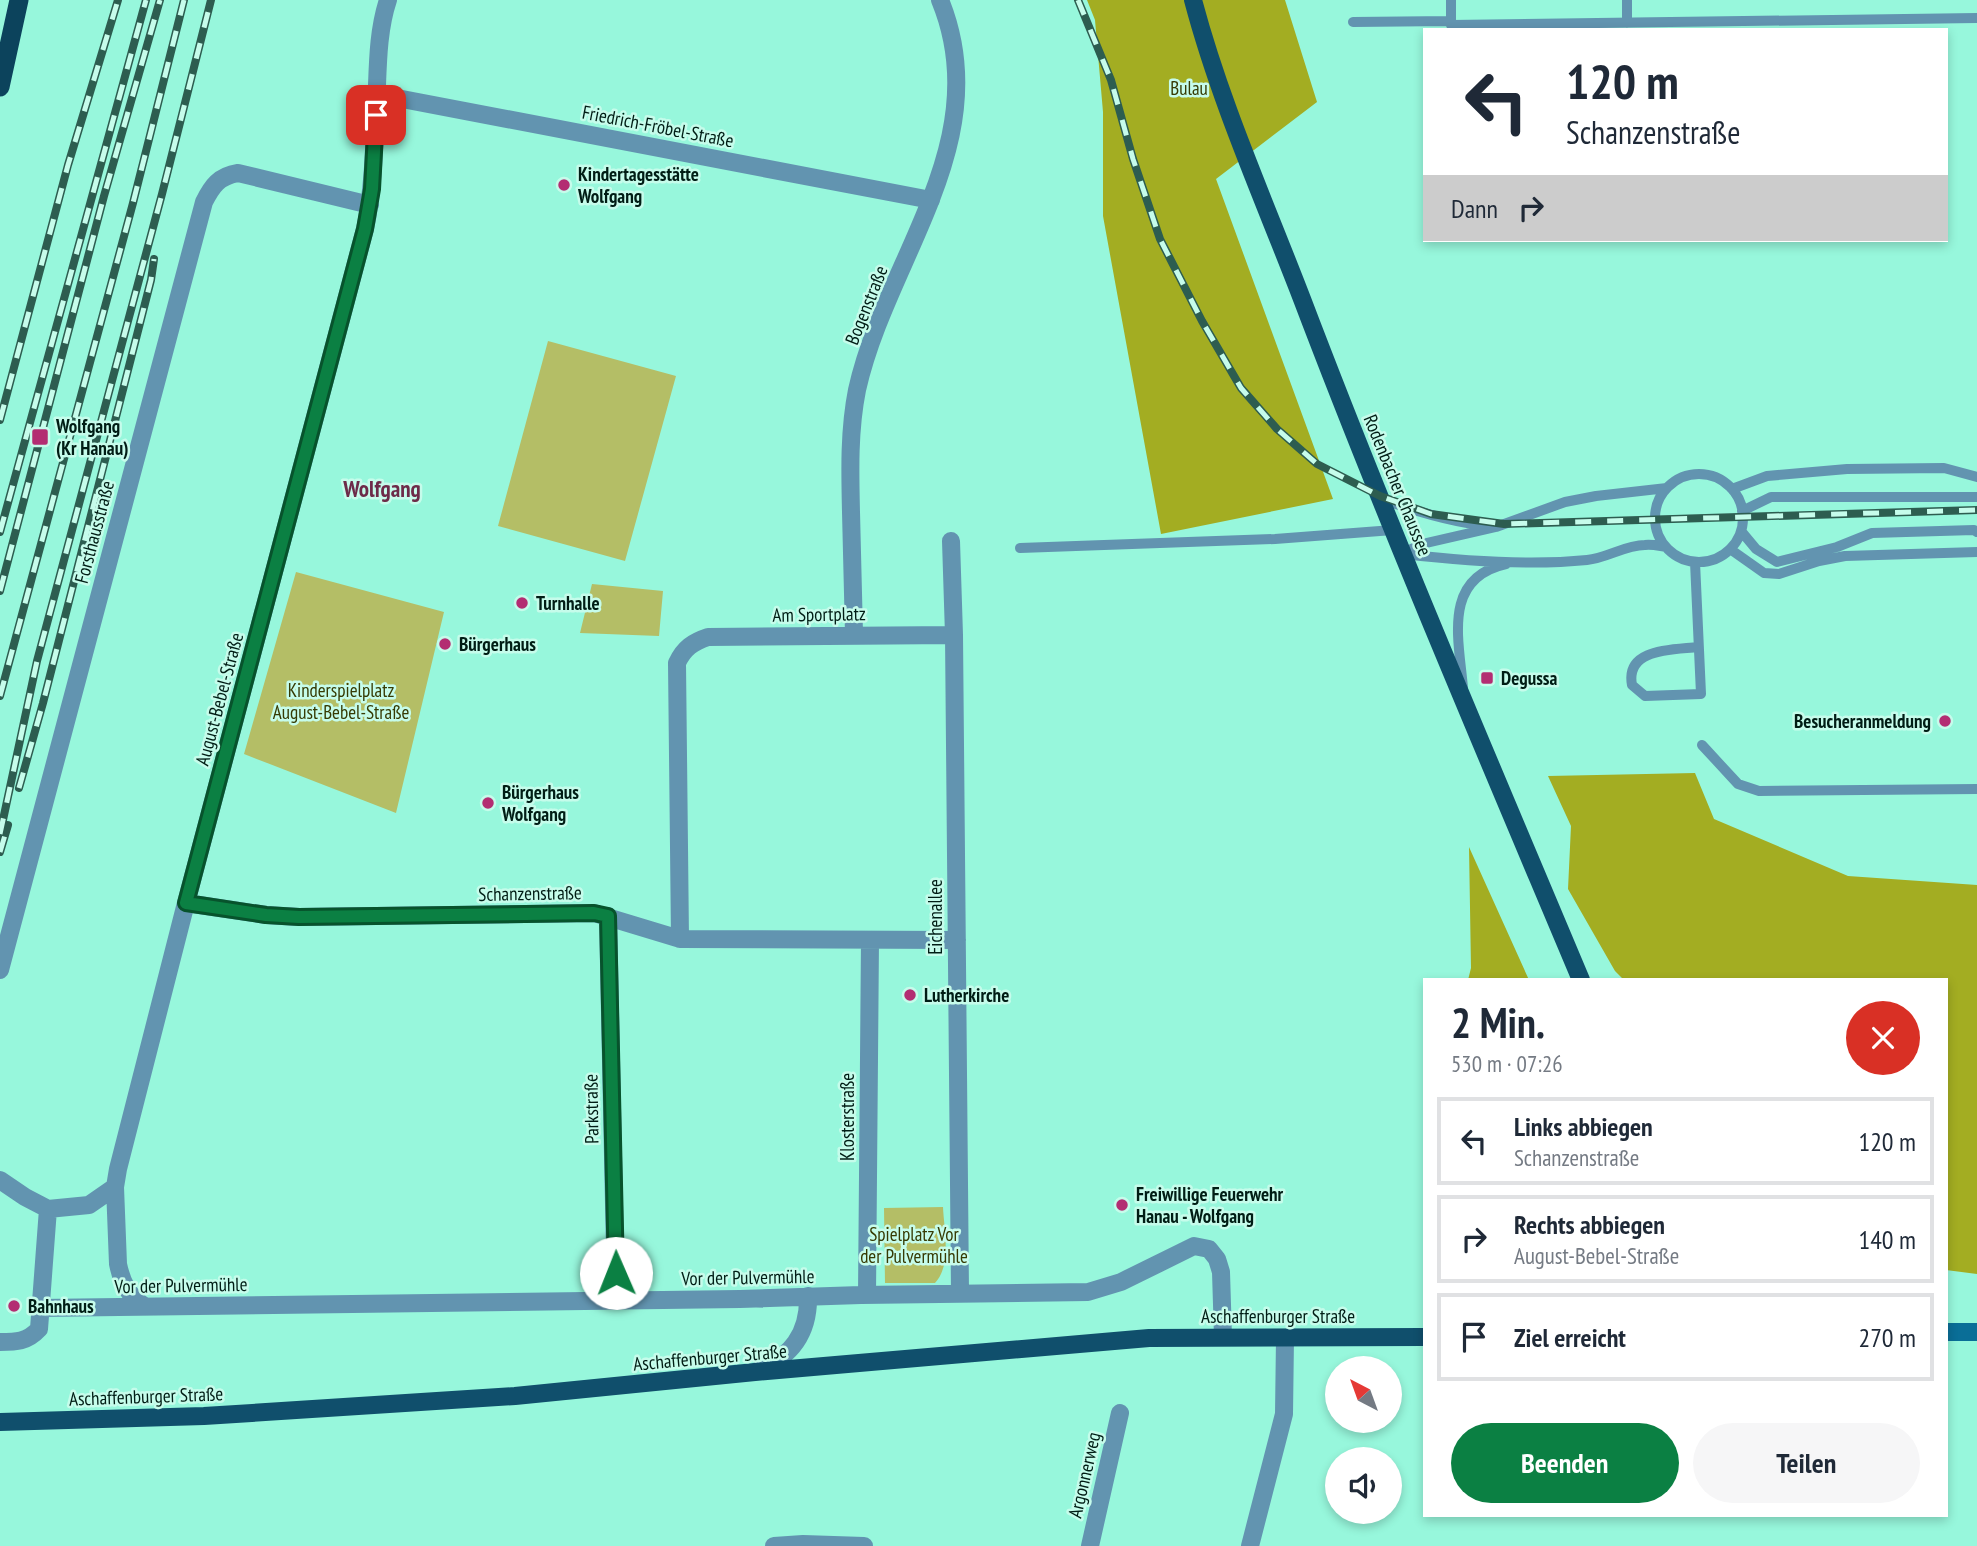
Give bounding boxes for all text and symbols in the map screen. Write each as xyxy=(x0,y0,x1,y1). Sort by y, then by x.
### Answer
text: 120 m xyxy=(1566,49,1679,113)
icon: left xyxy=(1451,56,1542,147)
park label: Bulau xyxy=(1170,76,1208,100)
pin xyxy=(346,85,406,145)
icon: arrive xyxy=(357,96,395,134)
street label: Friedrich-Fröbel-Straße xyxy=(580,100,736,152)
text: Schanzenstraße xyxy=(1566,111,1740,153)
place label: Kindertagesstätte Wolfgang xyxy=(577,162,699,208)
marker: Kindertagesstätte Wolfgang xyxy=(556,177,572,193)
icon: right xyxy=(1512,189,1550,227)
text: Dann xyxy=(1451,192,1498,225)
street label: Bogenstraße xyxy=(839,262,893,348)
street label: Rodenbacher Chaussee xyxy=(1359,411,1437,559)
place label: Wolfgang (Kr Hanau) xyxy=(55,414,128,460)
marker: Wolfgang (Kr Hanau) xyxy=(30,427,50,447)
district label: Wolfgang xyxy=(342,474,421,503)
street label: Forsthausstraße xyxy=(69,478,119,586)
place label: Turnhalle xyxy=(536,591,600,615)
marker: Turnhalle xyxy=(514,595,530,611)
street label: Am Sportplatz xyxy=(772,601,866,627)
street label: August-Bebel-Straße xyxy=(190,630,248,768)
place label: Bürgerhaus xyxy=(459,632,536,656)
marker: Bürgerhaus xyxy=(437,636,453,652)
place label: Degussa xyxy=(1501,666,1557,690)
marker: Degussa xyxy=(1479,670,1495,686)
park label: Kinderspielplatz August-Bebel-Straße xyxy=(273,678,409,724)
place label: Besucheranmeldung xyxy=(1794,709,1931,733)
marker: Besucheranmeldung xyxy=(1937,713,1953,729)
place label: Bürgerhaus Wolfgang xyxy=(501,780,579,826)
marker: Bürgerhaus Wolfgang xyxy=(480,795,496,811)
street label: Eichenallee xyxy=(923,879,947,955)
street label: Schanzenstraße xyxy=(478,880,582,906)
place label: Lutherkirche xyxy=(924,983,1009,1007)
marker: Lutherkirche xyxy=(902,987,918,1003)
text: 2 Min. xyxy=(1451,995,1545,1050)
button: close xyxy=(1846,1001,1920,1075)
text: 530 m · 07:26 xyxy=(1451,1049,1563,1078)
street label: Klosterstraße xyxy=(835,1073,859,1161)
street label: Parkstraße xyxy=(578,1074,604,1144)
text: Links abbiegen xyxy=(1514,1110,1653,1143)
icon: left xyxy=(1455,1122,1493,1160)
text: 120 m xyxy=(1858,1125,1916,1158)
text: Schanzenstraße xyxy=(1514,1143,1639,1172)
place label: Freiwillige Feuerwehr Hanau - Wolfgang xyxy=(1136,1182,1284,1228)
marker: Freiwillige Feuerwehr Hanau - Wolfgang xyxy=(1114,1197,1130,1213)
text: Rechts abbiegen xyxy=(1514,1208,1665,1241)
icon: right xyxy=(1455,1220,1493,1258)
park label: Spielplatz Vor der Pulvermühle xyxy=(860,1222,968,1268)
text: 140 m xyxy=(1858,1223,1916,1256)
position arrow xyxy=(579,1236,653,1310)
text: August-Bebel-Straße xyxy=(1514,1241,1679,1270)
street label: Vor der Pulvermühle xyxy=(680,1264,815,1290)
street label: Vor der Pulvermühle xyxy=(113,1272,248,1298)
place label: Bahnhaus xyxy=(28,1294,94,1318)
marker: Bahnhaus xyxy=(6,1298,22,1314)
street label: Aschaffenburger Straße xyxy=(1201,1304,1355,1328)
icon: arrive xyxy=(1455,1318,1493,1356)
text: Ziel erreicht xyxy=(1514,1321,1626,1354)
text: 270 m xyxy=(1858,1321,1916,1354)
street label: Aschaffenburger Straße xyxy=(632,1338,788,1376)
north arrow xyxy=(1325,1356,1402,1433)
map controls xyxy=(1325,1356,1402,1524)
street label: Aschaffenburger Straße xyxy=(69,1381,224,1411)
button: Beenden xyxy=(1451,1423,1679,1503)
button: Teilen xyxy=(1693,1423,1920,1503)
street label: Argonnerweg xyxy=(1062,1430,1106,1520)
button: sound xyxy=(1325,1447,1402,1524)

